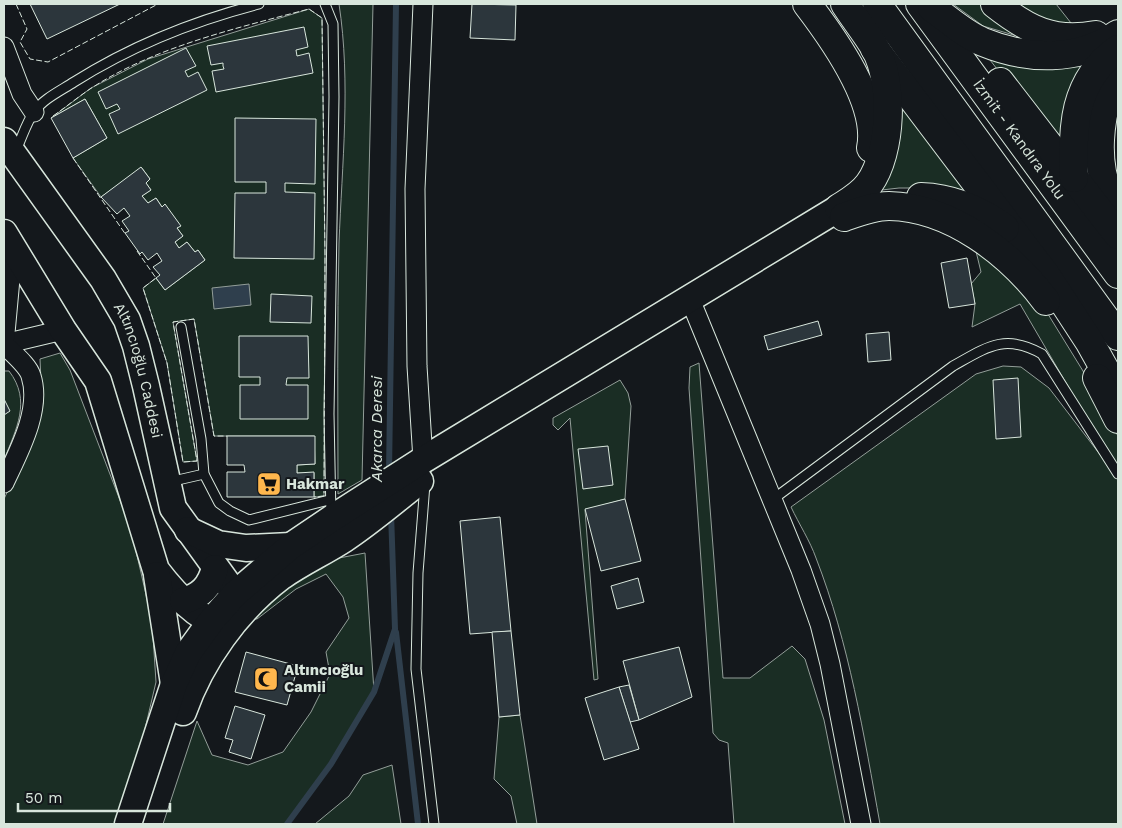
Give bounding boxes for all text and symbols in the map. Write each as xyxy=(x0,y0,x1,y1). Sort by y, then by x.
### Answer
street label: İzmit - Kandıra Yolu xyxy=(969,76,1069,203)
street label: Altıncıoğlu Caddesi xyxy=(110,299,166,440)
water label: Akarca Deresi xyxy=(367,375,386,483)
supermarket icon: Hakmar xyxy=(256,471,282,497)
place label: Hakmar xyxy=(286,475,345,493)
place label: Altıncıoğlu Camii xyxy=(284,661,363,696)
mosque icon: Altıncıoğlu Camii xyxy=(253,666,279,692)
scale bar xyxy=(18,780,170,812)
text: 50 m xyxy=(25,789,62,807)

